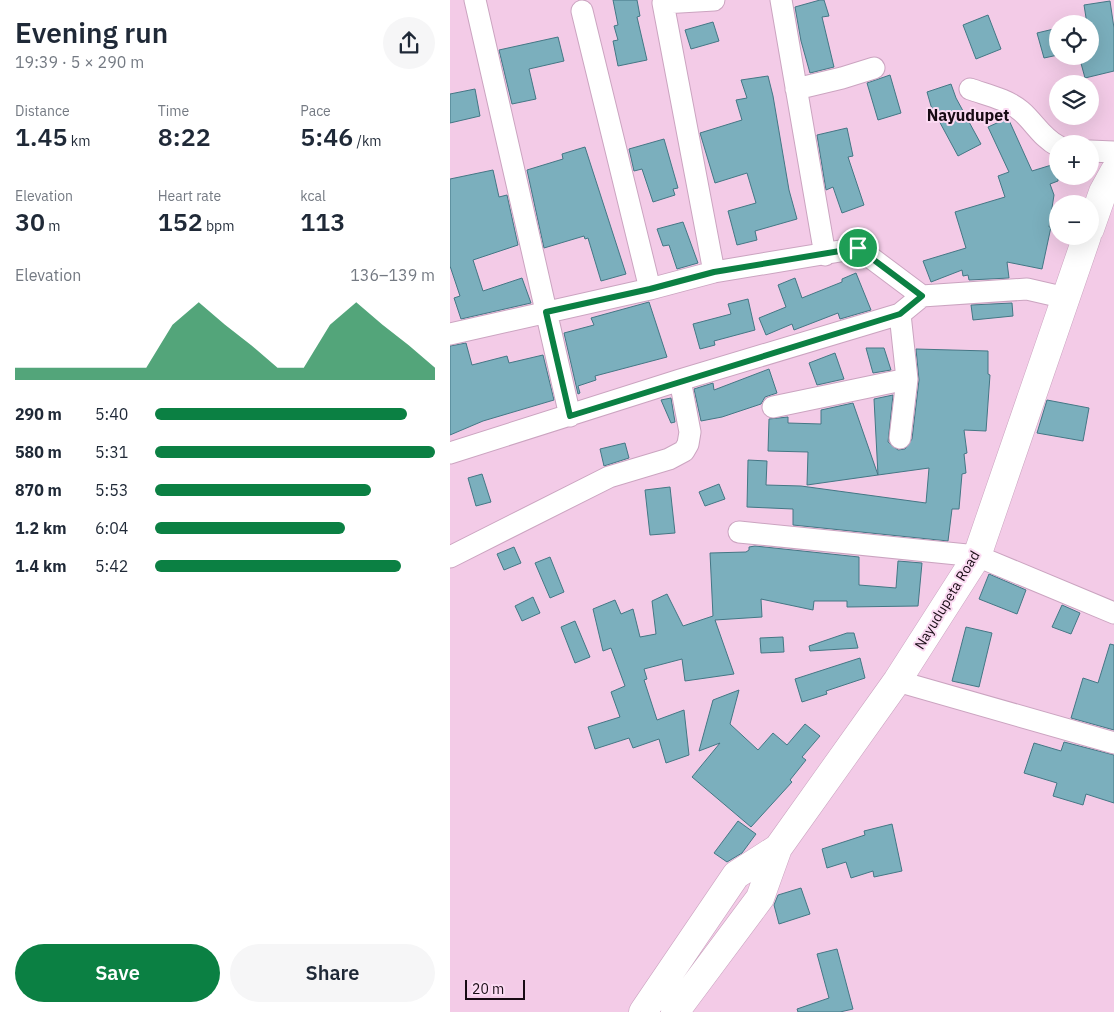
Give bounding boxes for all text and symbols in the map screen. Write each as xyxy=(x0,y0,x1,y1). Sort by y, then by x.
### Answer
text: Evening run xyxy=(15,14,168,51)
map controls xyxy=(1049,15,1099,245)
button: locate xyxy=(1049,15,1099,65)
button: share xyxy=(383,17,435,69)
text: 19:39 · 5 × 290 m xyxy=(15,52,144,72)
button: layers xyxy=(1049,75,1099,125)
text: Distance xyxy=(15,102,70,120)
text: Time xyxy=(158,102,189,120)
text: Pace xyxy=(300,102,331,120)
district label: Nayudupet xyxy=(927,105,1009,125)
text: 1.45 xyxy=(15,120,67,153)
text: 8:22 xyxy=(158,120,211,153)
text: 5:46 xyxy=(300,120,353,153)
text: km xyxy=(67,132,90,150)
text: /km xyxy=(353,132,382,150)
button: + xyxy=(1049,135,1099,185)
text: Elevation xyxy=(15,187,73,205)
text: Heart rate xyxy=(158,187,221,205)
text: kcal xyxy=(300,187,326,205)
button: − xyxy=(1049,195,1099,245)
text: 30 xyxy=(15,205,45,238)
text: 152 xyxy=(158,205,203,238)
text: 113 xyxy=(300,205,345,238)
text: m xyxy=(45,217,61,235)
text: bpm xyxy=(203,217,234,235)
pin xyxy=(837,227,879,269)
icon: arrive xyxy=(844,234,872,262)
text: Elevation xyxy=(15,265,81,285)
text: 136–139 m xyxy=(350,265,435,285)
text: 290 m xyxy=(15,404,62,424)
text: 5:40 xyxy=(95,404,128,424)
text: 580 m xyxy=(15,442,62,462)
text: 5:31 xyxy=(95,442,128,462)
text: 870 m xyxy=(15,480,62,500)
text: 5:53 xyxy=(95,480,128,500)
text: 1.2 km xyxy=(15,518,66,538)
text: 6:04 xyxy=(95,518,128,538)
street label: Nayudupeta Road xyxy=(910,547,984,653)
text: 1.4 km xyxy=(15,556,66,576)
text: 5:42 xyxy=(95,556,128,576)
button: Save xyxy=(15,944,220,1002)
button: Share xyxy=(230,944,435,1002)
scale bar xyxy=(465,977,525,1000)
text: 20 m xyxy=(472,980,504,998)

